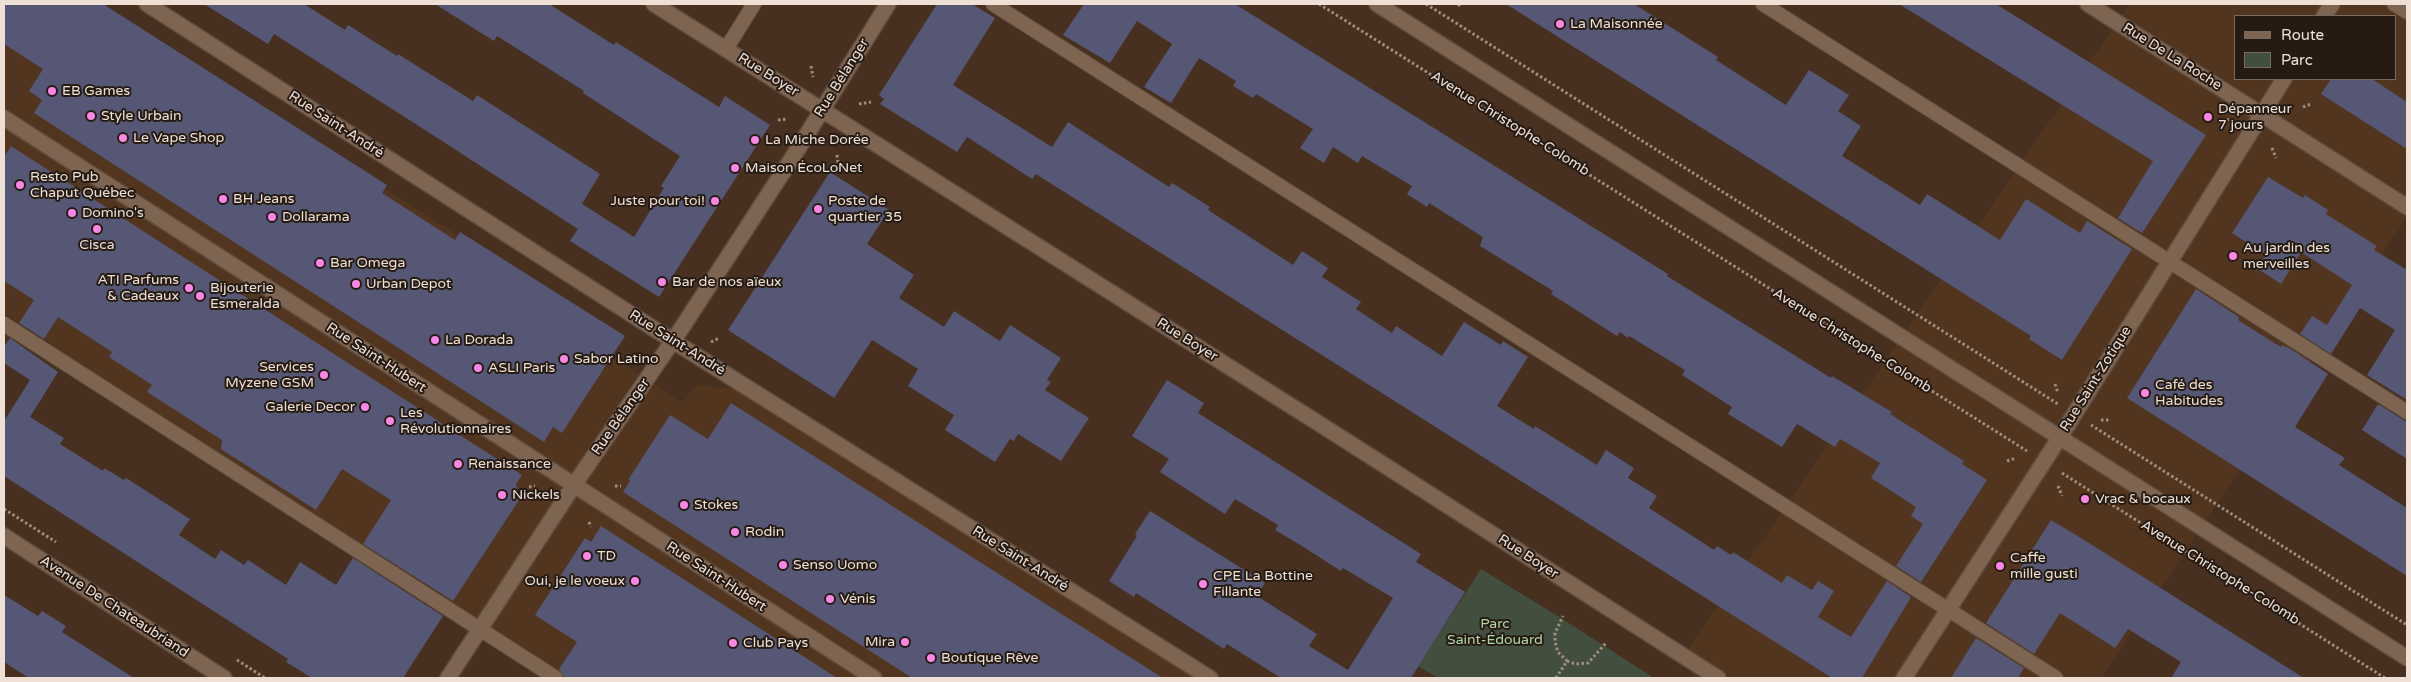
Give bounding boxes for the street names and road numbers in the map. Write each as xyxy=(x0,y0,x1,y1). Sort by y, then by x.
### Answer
street label: Rue De La Roche xyxy=(2119,20,2225,94)
street label: Rue Bélanger xyxy=(811,36,873,120)
street label: Rue Boyer xyxy=(734,50,802,100)
street label: Avenue Christophe-Colomb xyxy=(1428,68,1592,180)
street label: Rue Saint-André xyxy=(285,88,387,162)
street label: Avenue Christophe-Colomb xyxy=(1770,285,1934,397)
street label: Rue Saint-André xyxy=(626,307,728,379)
street label: Rue Boyer xyxy=(1153,315,1221,365)
street label: Rue Saint-Hubert xyxy=(323,319,429,397)
street label: Rue Saint-Zotique xyxy=(2057,323,2135,435)
street label: Rue Bélanger xyxy=(588,375,654,459)
street label: Avenue Christophe-Colomb xyxy=(2138,517,2302,629)
street label: Rue Saint-André xyxy=(969,523,1071,595)
street label: Rue Boyer xyxy=(1495,531,1561,583)
street label: Rue Saint-Hubert xyxy=(663,538,769,616)
street label: Avenue De Chateaubriand xyxy=(36,553,192,661)

